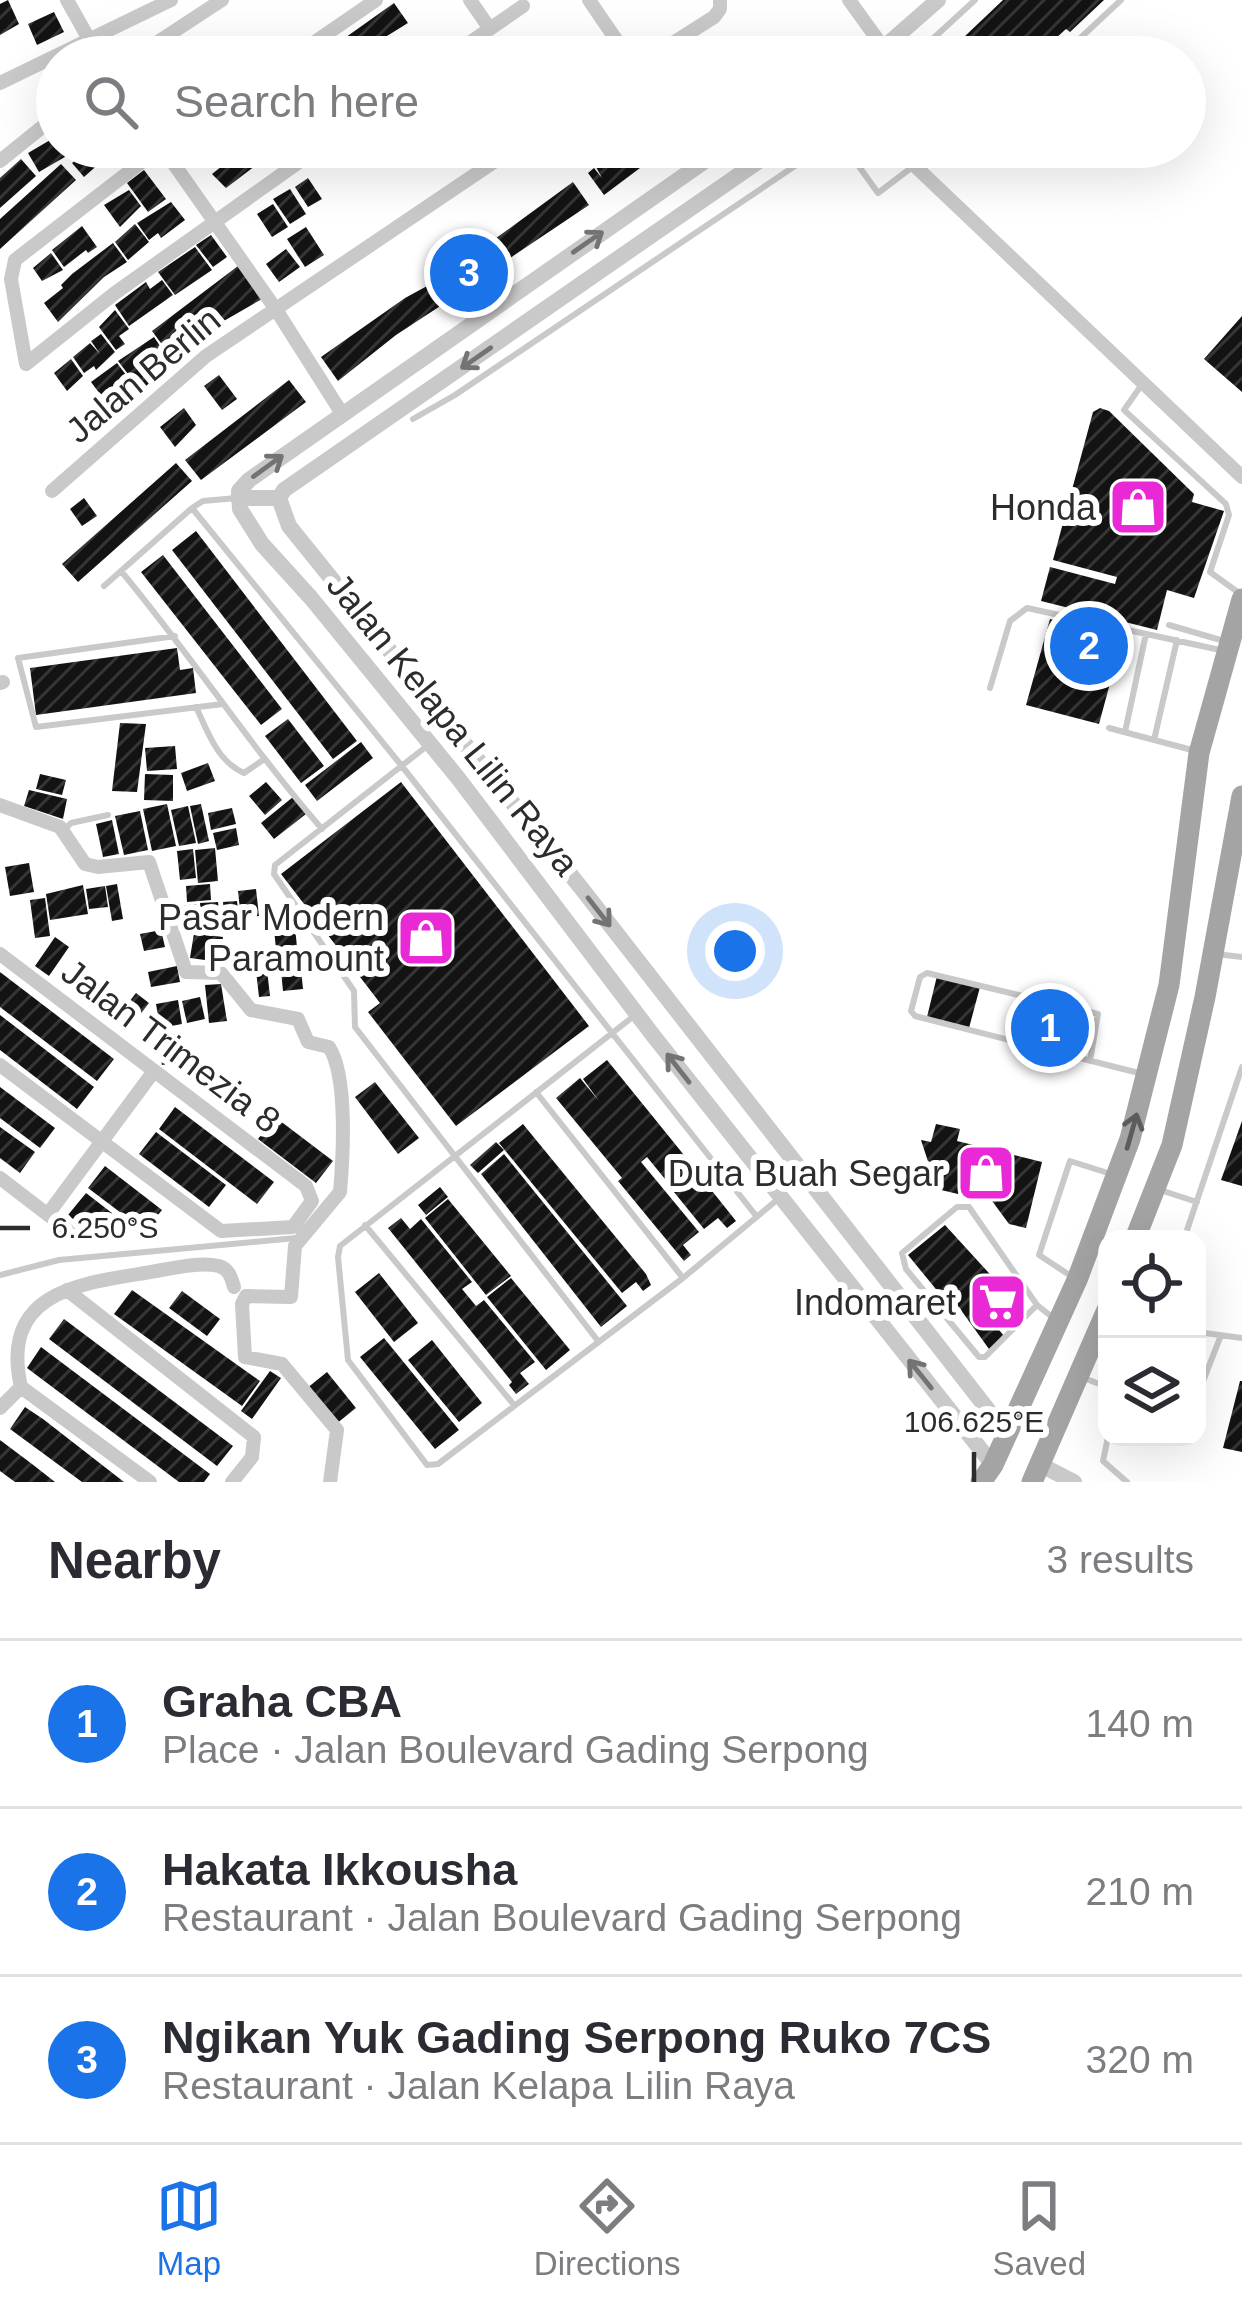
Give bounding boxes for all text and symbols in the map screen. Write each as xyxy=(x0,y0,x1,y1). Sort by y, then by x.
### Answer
search box xyxy=(36,36,1206,168)
icon: search xyxy=(78,69,144,135)
text: Search here xyxy=(174,76,419,127)
pin: 3 xyxy=(430,228,508,318)
one-way arrow xyxy=(570,230,604,255)
street label: Jalan Berlin xyxy=(58,299,228,451)
one-way arrow xyxy=(460,345,494,370)
one-way arrow xyxy=(251,454,284,479)
shop icon: Honda xyxy=(1107,476,1169,538)
place label: Honda xyxy=(990,487,1097,528)
street label: Jalan Kelapa Lilin Raya xyxy=(319,565,588,884)
pin: 2 xyxy=(1050,601,1128,691)
one-way arrow xyxy=(585,895,612,927)
place label: Pasar Modern Paramount xyxy=(158,897,384,979)
shop icon: Pasar Modern Paramount xyxy=(395,907,457,969)
your location xyxy=(705,921,765,981)
street label: Jalan Trimezia 8 xyxy=(54,951,288,1141)
pin: 1 xyxy=(1011,983,1089,1073)
one-way arrow xyxy=(665,1052,692,1084)
one-way arrow xyxy=(1122,1113,1144,1151)
shop icon: Duta Buah Segar xyxy=(955,1142,1017,1204)
place label: Duta Buah Segar xyxy=(668,1153,944,1194)
text: 6.250°S xyxy=(51,1211,159,1244)
map controls xyxy=(1098,1230,1206,1446)
button: locate xyxy=(1098,1230,1206,1338)
supermarket icon: Indomaret xyxy=(967,1271,1029,1333)
place label: Indomaret xyxy=(794,1282,956,1323)
button: layers xyxy=(1098,1338,1206,1446)
one-way arrow xyxy=(907,1358,934,1390)
text: 106.625°E xyxy=(904,1405,1044,1438)
text: Nearby xyxy=(48,1532,221,1589)
text: 3 results xyxy=(1047,1538,1194,1581)
text: Graha CBA xyxy=(162,1676,402,1727)
text: 1 xyxy=(76,1702,98,1745)
text: 140 m xyxy=(1086,1702,1194,1745)
text: Place · Jalan Boulevard Gading Serpong xyxy=(162,1728,869,1771)
text: Hakata Ikkousha xyxy=(162,1844,517,1895)
text: 2 xyxy=(76,1870,98,1913)
text: 210 m xyxy=(1086,1870,1194,1913)
text: Restaurant · Jalan Boulevard Gading Serpong xyxy=(162,1896,962,1939)
text: Ngikan Yuk Gading Serpong Ruko 7CS xyxy=(162,2012,991,2063)
text: 3 xyxy=(76,2038,98,2081)
text: 320 m xyxy=(1086,2038,1194,2081)
text: Restaurant · Jalan Kelapa Lilin Raya xyxy=(162,2064,795,2107)
tab: Map xyxy=(156,2173,222,2283)
tab: Directions xyxy=(534,2173,681,2283)
tab: Saved xyxy=(992,2173,1086,2283)

